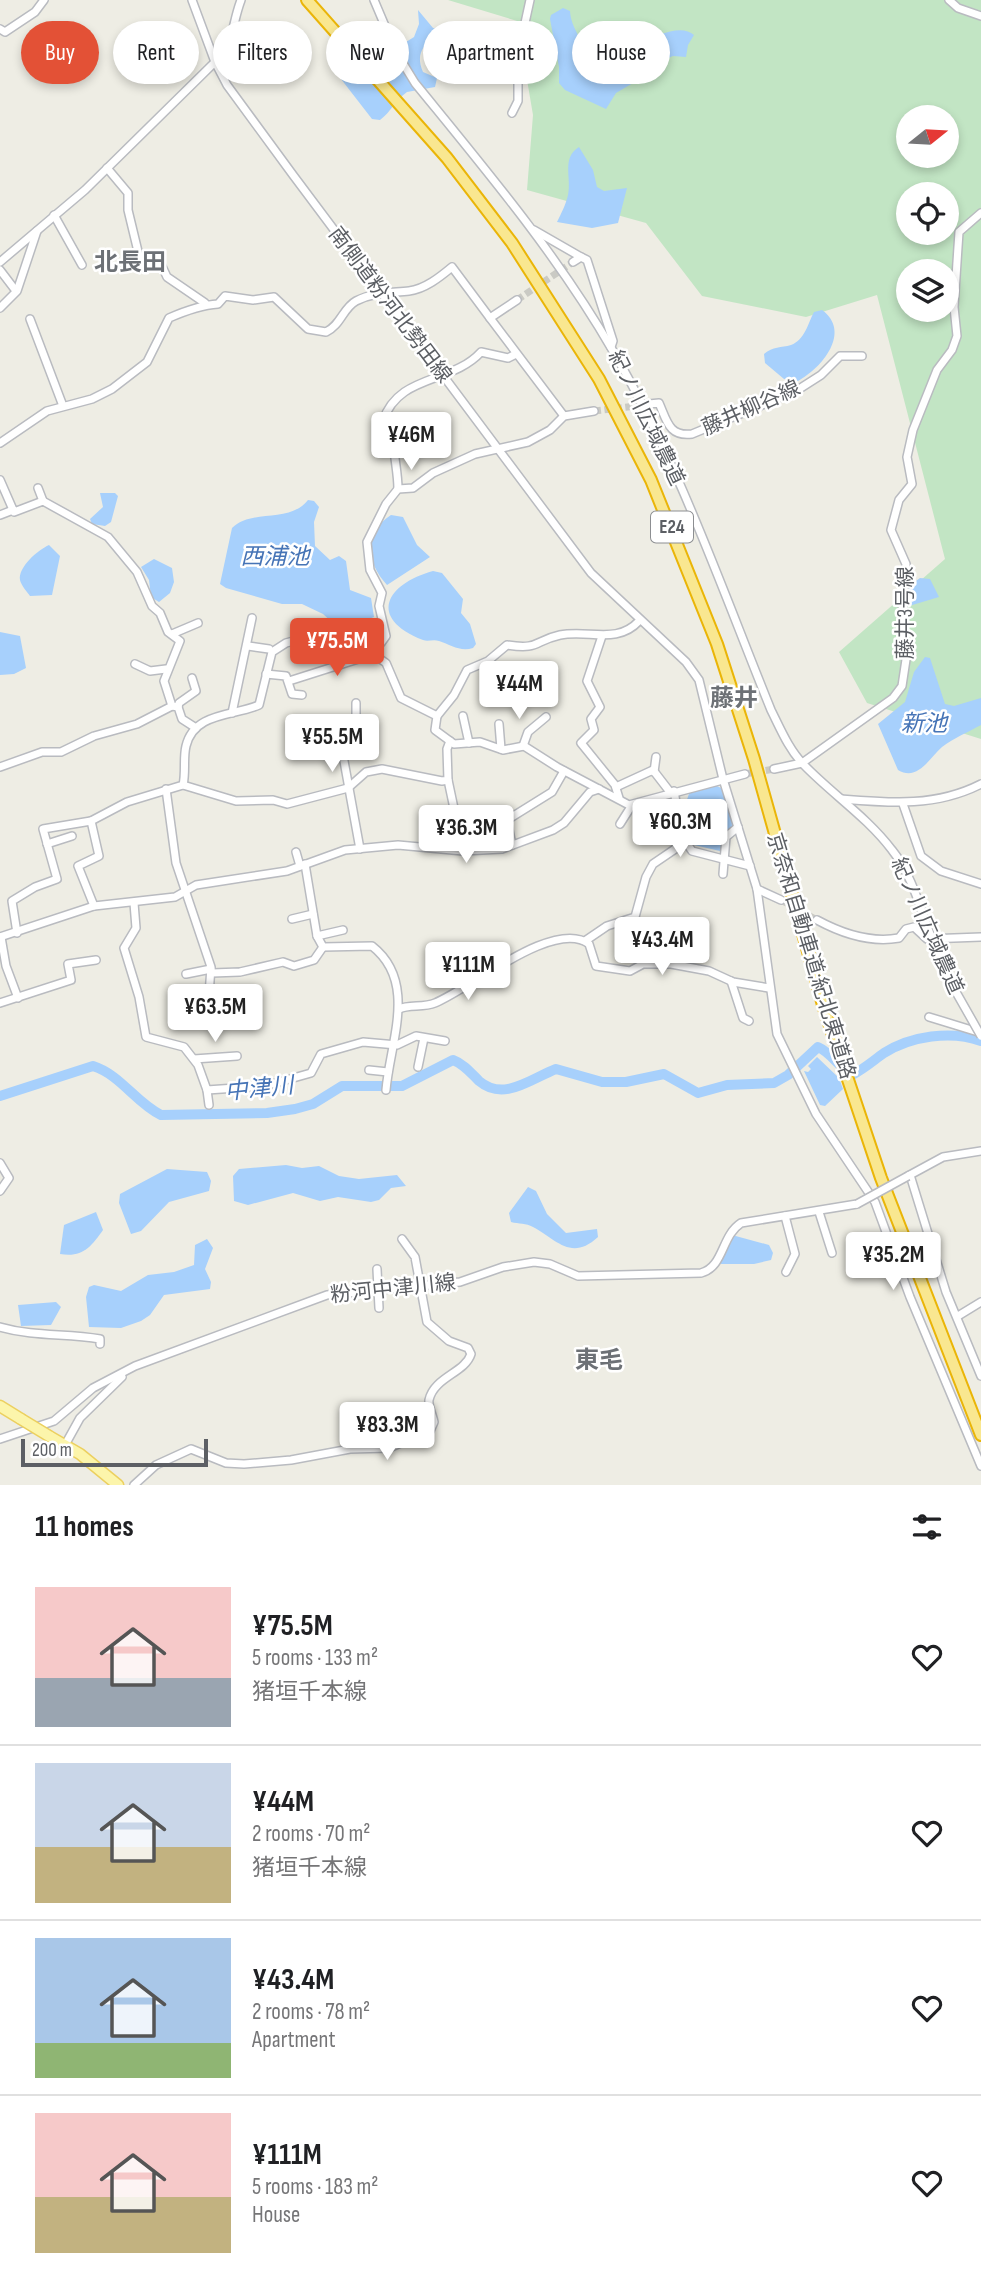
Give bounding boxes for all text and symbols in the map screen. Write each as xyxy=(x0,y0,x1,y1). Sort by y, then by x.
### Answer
chip: Buy xyxy=(21,21,99,84)
chip: Rent xyxy=(113,21,199,84)
chip: Filters xyxy=(213,21,312,84)
chip: New xyxy=(326,21,409,84)
chip: Apartment xyxy=(423,21,558,84)
chip: House xyxy=(572,21,670,84)
north arrow xyxy=(896,105,959,168)
map controls xyxy=(896,105,959,322)
button: locate xyxy=(896,182,959,245)
street label: 南側道粉河北勢田線 xyxy=(323,222,457,388)
district label: 北長田 xyxy=(94,248,166,277)
button: layers xyxy=(896,259,959,322)
street label: 紀ノ川広域農道 xyxy=(603,346,689,490)
street label: 藤井柳谷線 xyxy=(698,375,804,441)
pin: ¥46M xyxy=(370,412,452,472)
text: ¥46M xyxy=(387,421,435,449)
road number: E24 xyxy=(651,512,693,542)
water label: 西浦池 xyxy=(241,543,312,571)
street label: 藤井3号線 xyxy=(893,567,918,659)
pin: ¥75.5M xyxy=(280,618,394,678)
text: ¥75.5M xyxy=(306,627,368,655)
pin: ¥44M xyxy=(478,662,560,721)
text: ¥44M xyxy=(495,670,543,698)
district label: 藤井 xyxy=(710,684,758,713)
water label: 新池 xyxy=(901,710,949,738)
pin: ¥55.5M xyxy=(275,714,389,774)
text: ¥55.5M xyxy=(301,723,363,751)
pin: ¥60.3M xyxy=(623,800,737,859)
pin: ¥36.3M xyxy=(409,806,523,865)
text: ¥60.3M xyxy=(648,808,712,836)
text: ¥36.3M xyxy=(435,814,497,842)
street label: 京奈和自動車道;紀北東道路 xyxy=(762,830,860,1082)
street label: 紀ノ川広域農道 xyxy=(886,854,968,998)
pin: ¥43.4M xyxy=(605,918,719,977)
text: ¥43.4M xyxy=(630,926,694,954)
pin: ¥111M xyxy=(419,942,517,1002)
text: ¥111M xyxy=(441,951,495,979)
pin: ¥63.5M xyxy=(158,984,272,1044)
text: ¥63.5M xyxy=(184,993,246,1021)
water label: 中津川 xyxy=(223,1071,298,1107)
pin: ¥35.2M xyxy=(836,1232,950,1292)
text: ¥35.2M xyxy=(862,1241,924,1269)
street label: 粉河中津川線 xyxy=(329,1270,457,1308)
district label: 東毛 xyxy=(575,1346,623,1375)
pin: ¥83.3M xyxy=(330,1402,444,1462)
text: ¥83.3M xyxy=(355,1411,419,1439)
scale bar xyxy=(21,1436,208,1468)
text: 200 m xyxy=(32,1439,72,1462)
icon: filters xyxy=(908,1508,946,1546)
text: 11 homes xyxy=(35,1509,134,1545)
text: ¥75.5M xyxy=(252,1608,333,1644)
icon: home xyxy=(91,1615,175,1699)
icon: heart xyxy=(908,1638,946,1676)
text: 5 rooms · 133 m² xyxy=(252,1644,378,1672)
text: 猪垣千本線 xyxy=(252,1678,367,1706)
text: ¥44M xyxy=(252,1784,314,1820)
icon: home xyxy=(91,1791,175,1875)
icon: heart xyxy=(908,1814,946,1852)
text: 2 rooms · 70 m² xyxy=(252,1820,370,1848)
text: 猪垣千本線 xyxy=(252,1854,367,1882)
text: ¥43.4M xyxy=(252,1962,334,1998)
icon: home xyxy=(91,1966,175,2050)
icon: heart xyxy=(908,1989,946,2027)
text: 2 rooms · 78 m² xyxy=(252,1998,370,2026)
text: Apartment xyxy=(252,2026,336,2054)
text: ¥111M xyxy=(252,2137,322,2173)
icon: home xyxy=(91,2141,175,2225)
icon: heart xyxy=(908,2164,946,2202)
text: 5 rooms · 183 m² xyxy=(252,2173,378,2201)
text: House xyxy=(252,2201,300,2229)

